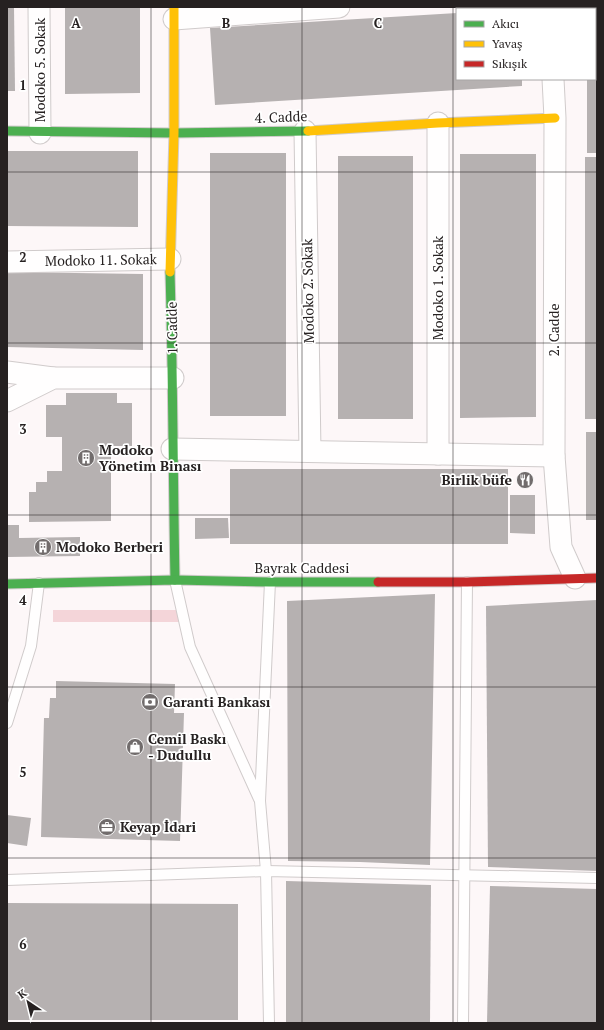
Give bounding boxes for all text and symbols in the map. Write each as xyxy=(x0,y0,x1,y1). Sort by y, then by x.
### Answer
legend xyxy=(456,8,596,80)
text: A xyxy=(71,14,81,32)
text: B xyxy=(222,14,230,32)
text: C xyxy=(374,14,382,32)
text: Akıcı xyxy=(492,16,520,31)
street label: Modoko 5. Sokak xyxy=(30,17,49,122)
text: Yavaş xyxy=(492,36,522,51)
text: Sıkışık xyxy=(492,56,528,71)
text: 1 xyxy=(19,76,27,94)
street label: 4. Cadde xyxy=(254,106,308,127)
street label: Modoko 1. Sokak xyxy=(428,235,447,340)
street label: Modoko 2. Sokak xyxy=(297,238,318,343)
text: 2 xyxy=(19,248,27,266)
street label: Modoko 11. Sokak xyxy=(45,249,158,270)
street label: 1. Cadde xyxy=(162,301,181,355)
street label: 2. Cadde xyxy=(544,304,563,356)
text: 3 xyxy=(19,420,27,438)
place label: Modoko Yönetim Binası xyxy=(99,440,202,475)
building icon: Modoko Yönetim Binası xyxy=(76,448,96,468)
place label: Birlik büfe xyxy=(442,470,512,489)
restaurant icon: Birlik büfe xyxy=(515,470,535,490)
building icon: Modoko Berberi xyxy=(33,537,53,557)
place label: Modoko Berberi xyxy=(56,537,164,556)
street label: Bayrak Caddesi xyxy=(255,558,349,577)
text: 4 xyxy=(19,591,27,609)
bank icon: Garanti Bankası xyxy=(140,692,160,712)
place label: Garanti Bankası xyxy=(163,692,271,711)
place label: Cemil Baskı - Dudullu xyxy=(148,729,227,764)
shop icon: Cemil Baskı - Dudullu xyxy=(125,737,145,757)
text: 5 xyxy=(19,763,27,781)
office icon: Keyap İdari xyxy=(97,817,117,837)
place label: Keyap İdari xyxy=(120,817,197,836)
text: 6 xyxy=(19,935,27,953)
north arrow xyxy=(8,982,48,1022)
text: K xyxy=(15,986,30,1002)

